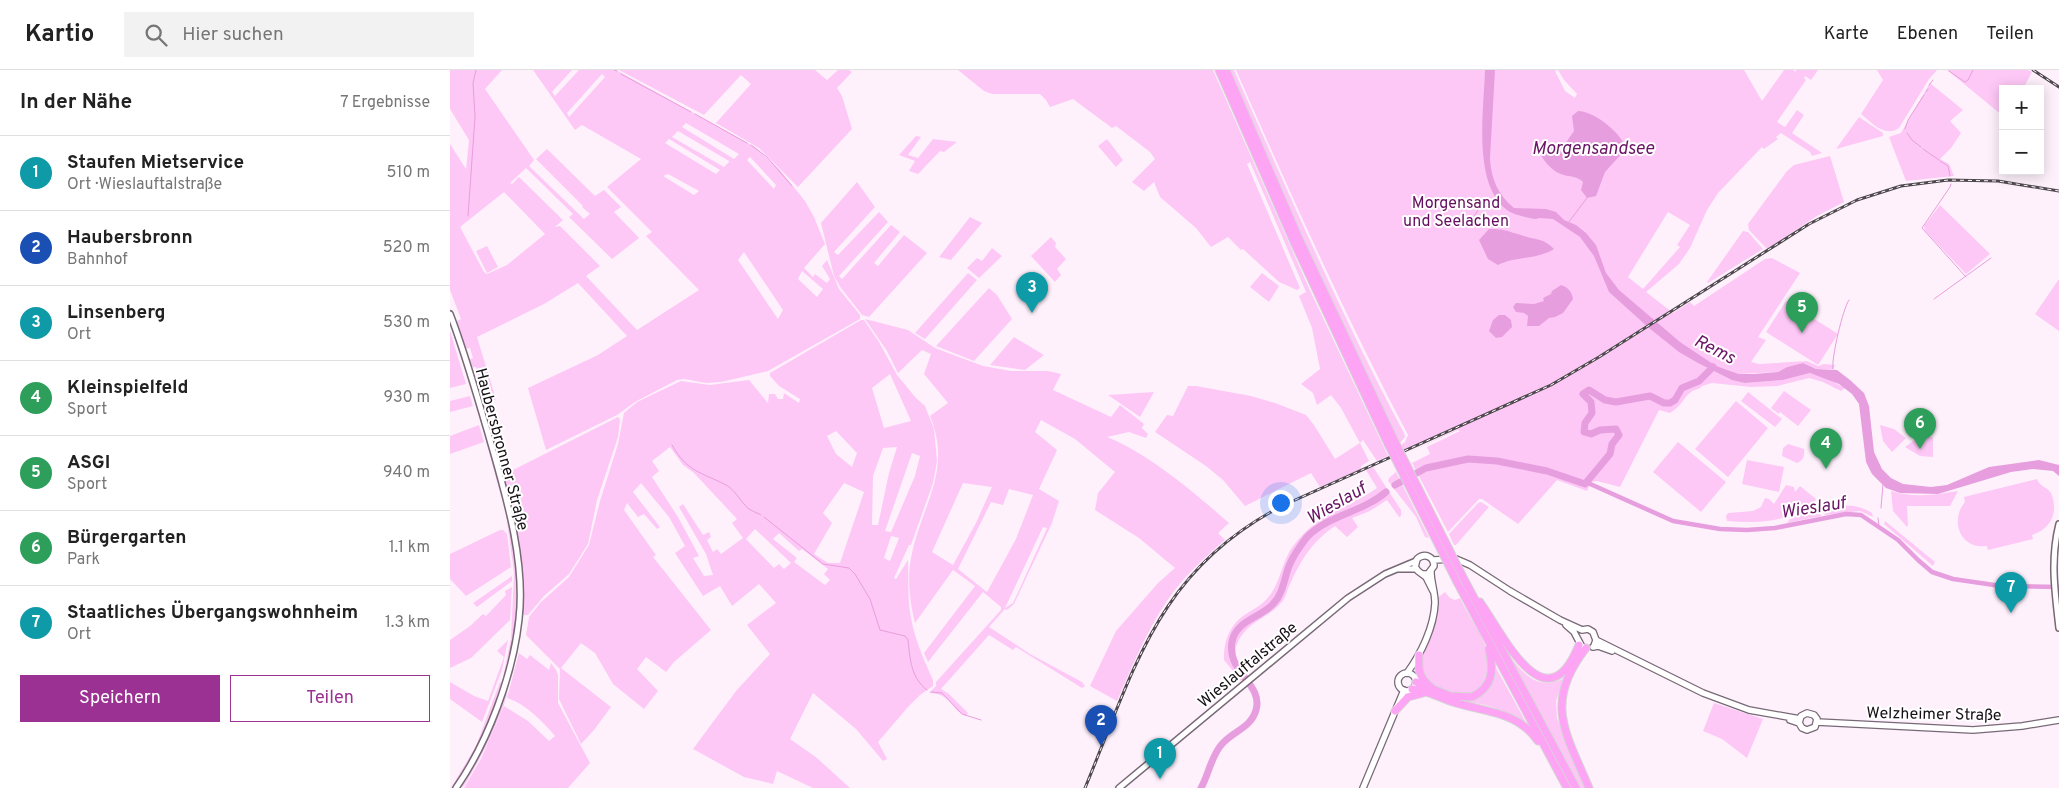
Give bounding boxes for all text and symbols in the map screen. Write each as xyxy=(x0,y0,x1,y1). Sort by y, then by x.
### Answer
search box xyxy=(124,12,474,57)
text: Kartio xyxy=(25,20,94,50)
icon: search xyxy=(142,21,170,49)
text: Hier suchen xyxy=(182,23,284,47)
text: Karte xyxy=(1824,23,1869,46)
text: Ebenen xyxy=(1897,23,1958,46)
text: Teilen xyxy=(1986,23,2034,46)
map controls xyxy=(1999,85,2044,175)
button: + xyxy=(1999,85,2044,130)
text: In der Nähe xyxy=(20,89,132,116)
text: 7 Ergebnisse xyxy=(340,93,430,113)
button: − xyxy=(1999,130,2044,175)
water label: Morgensandsee xyxy=(1532,138,1655,161)
text: Staufen Mietservice xyxy=(67,151,244,175)
text: 1 xyxy=(33,163,39,183)
text: 510 m xyxy=(387,163,430,183)
text: Ort · Wieslauftalstraße xyxy=(67,175,222,195)
park label: Morgensand und Seelachen xyxy=(1403,194,1509,232)
text: Haubersbronn xyxy=(67,226,193,250)
text: 2 xyxy=(31,238,41,258)
text: 520 m xyxy=(383,238,430,258)
text: Bahnhof xyxy=(67,250,128,270)
pin: 3 xyxy=(1016,272,1048,313)
pin: 5 xyxy=(1786,292,1818,333)
text: Linsenberg xyxy=(67,301,166,325)
text: 3 xyxy=(31,313,41,333)
text: 530 m xyxy=(383,313,430,333)
text: Ort xyxy=(67,325,91,345)
water label: Rems xyxy=(1690,330,1740,371)
street label: Haubersbronner Straße xyxy=(470,366,532,533)
text: Kleinspielfeld xyxy=(67,376,189,400)
text: 4 xyxy=(31,388,41,408)
text: 930 m xyxy=(383,388,430,408)
text: Sport xyxy=(67,400,107,420)
pin: 6 xyxy=(1904,408,1936,449)
pin: 4 xyxy=(1810,428,1842,469)
text: ASGI xyxy=(67,451,110,475)
text: 5 xyxy=(31,463,41,483)
text: 940 m xyxy=(383,463,430,483)
text: Sport xyxy=(67,475,107,495)
water label: Wieslauf xyxy=(1303,477,1373,531)
your location xyxy=(1268,490,1294,516)
water label: Wieslauf xyxy=(1779,492,1850,525)
text: Bürgergarten xyxy=(67,526,187,550)
text: 6 xyxy=(31,538,41,558)
text: 1.1 km xyxy=(389,538,430,558)
text: Park xyxy=(67,550,100,570)
pin: 7 xyxy=(1995,572,2027,613)
text: Staatliches Übergangswohnheim xyxy=(67,601,358,625)
text: 7 xyxy=(32,613,40,633)
text: 1.3 km xyxy=(385,613,430,633)
street label: Wieslauftalstraße xyxy=(1195,618,1302,713)
text: Ort xyxy=(67,625,91,645)
button: Speichern xyxy=(20,675,220,722)
button: Teilen xyxy=(230,675,430,722)
street label: Welzheimer Straße xyxy=(1866,704,2002,726)
pin: 2 xyxy=(1085,705,1117,746)
pin: 1 xyxy=(1144,738,1176,779)

